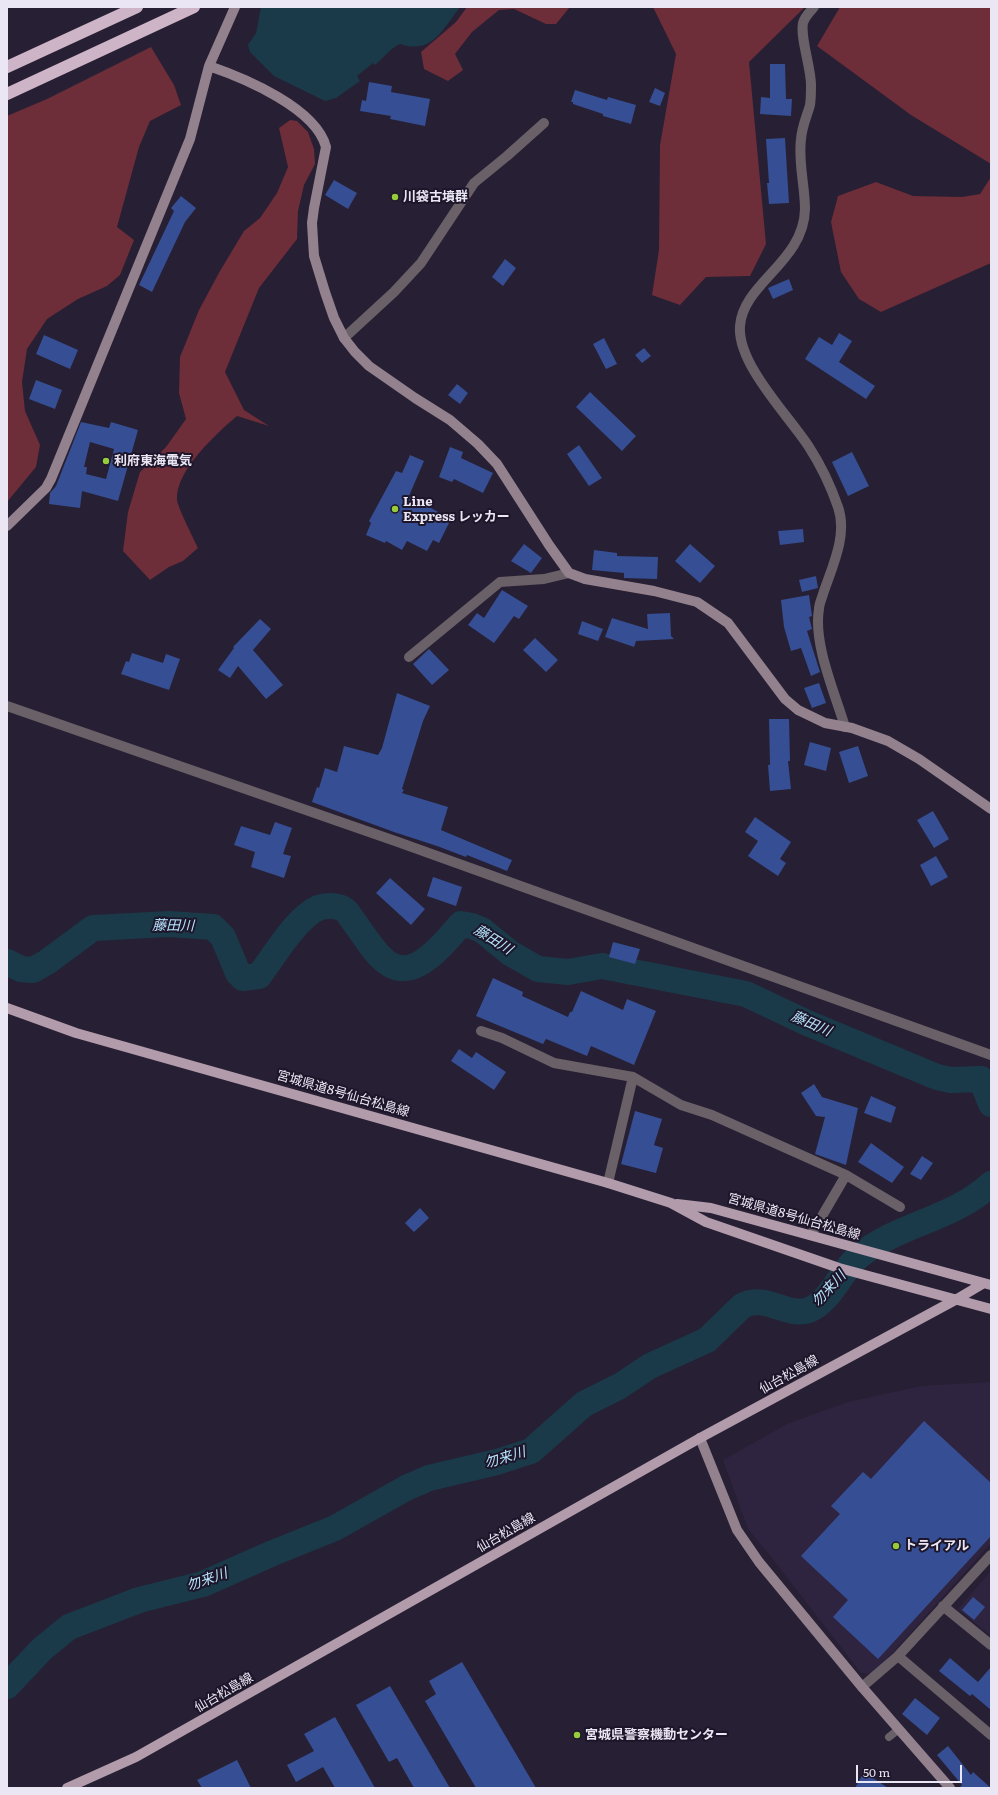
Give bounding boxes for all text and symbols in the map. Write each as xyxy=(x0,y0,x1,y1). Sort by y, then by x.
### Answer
place label: 川袋古墳群 xyxy=(403,189,468,205)
marker: 川袋古墳群 xyxy=(390,192,400,202)
place label: 利府東海電気 xyxy=(114,453,192,469)
marker: 利府東海電気 xyxy=(101,456,111,466)
place label: Line Express レッカー xyxy=(403,494,510,525)
marker: Line Express レッカー xyxy=(390,504,400,514)
water label: 藤田川 xyxy=(152,917,194,935)
water label: 藤田川 xyxy=(471,922,515,958)
water label: 藤田川 xyxy=(788,1008,834,1040)
street label: 宮城県道8号仙台松島線 xyxy=(275,1068,411,1120)
street label: 宮城県道8号仙台松島線 xyxy=(726,1191,862,1243)
water label: 勿来川 xyxy=(809,1268,849,1310)
street label: 仙台松島線 xyxy=(757,1352,821,1398)
water label: 勿来川 xyxy=(482,1444,528,1472)
street label: 仙台松島線 xyxy=(474,1510,538,1556)
place label: トライアル xyxy=(904,1538,969,1554)
marker: トライアル xyxy=(891,1541,901,1551)
water label: 勿来川 xyxy=(184,1565,230,1595)
street label: 仙台松島線 xyxy=(192,1670,256,1716)
place label: 宮城県警察機動センター xyxy=(585,1727,728,1743)
marker: 宮城県警察機動センター xyxy=(572,1730,582,1740)
scale bar xyxy=(858,1757,964,1783)
text: 50 m xyxy=(863,1763,890,1781)

